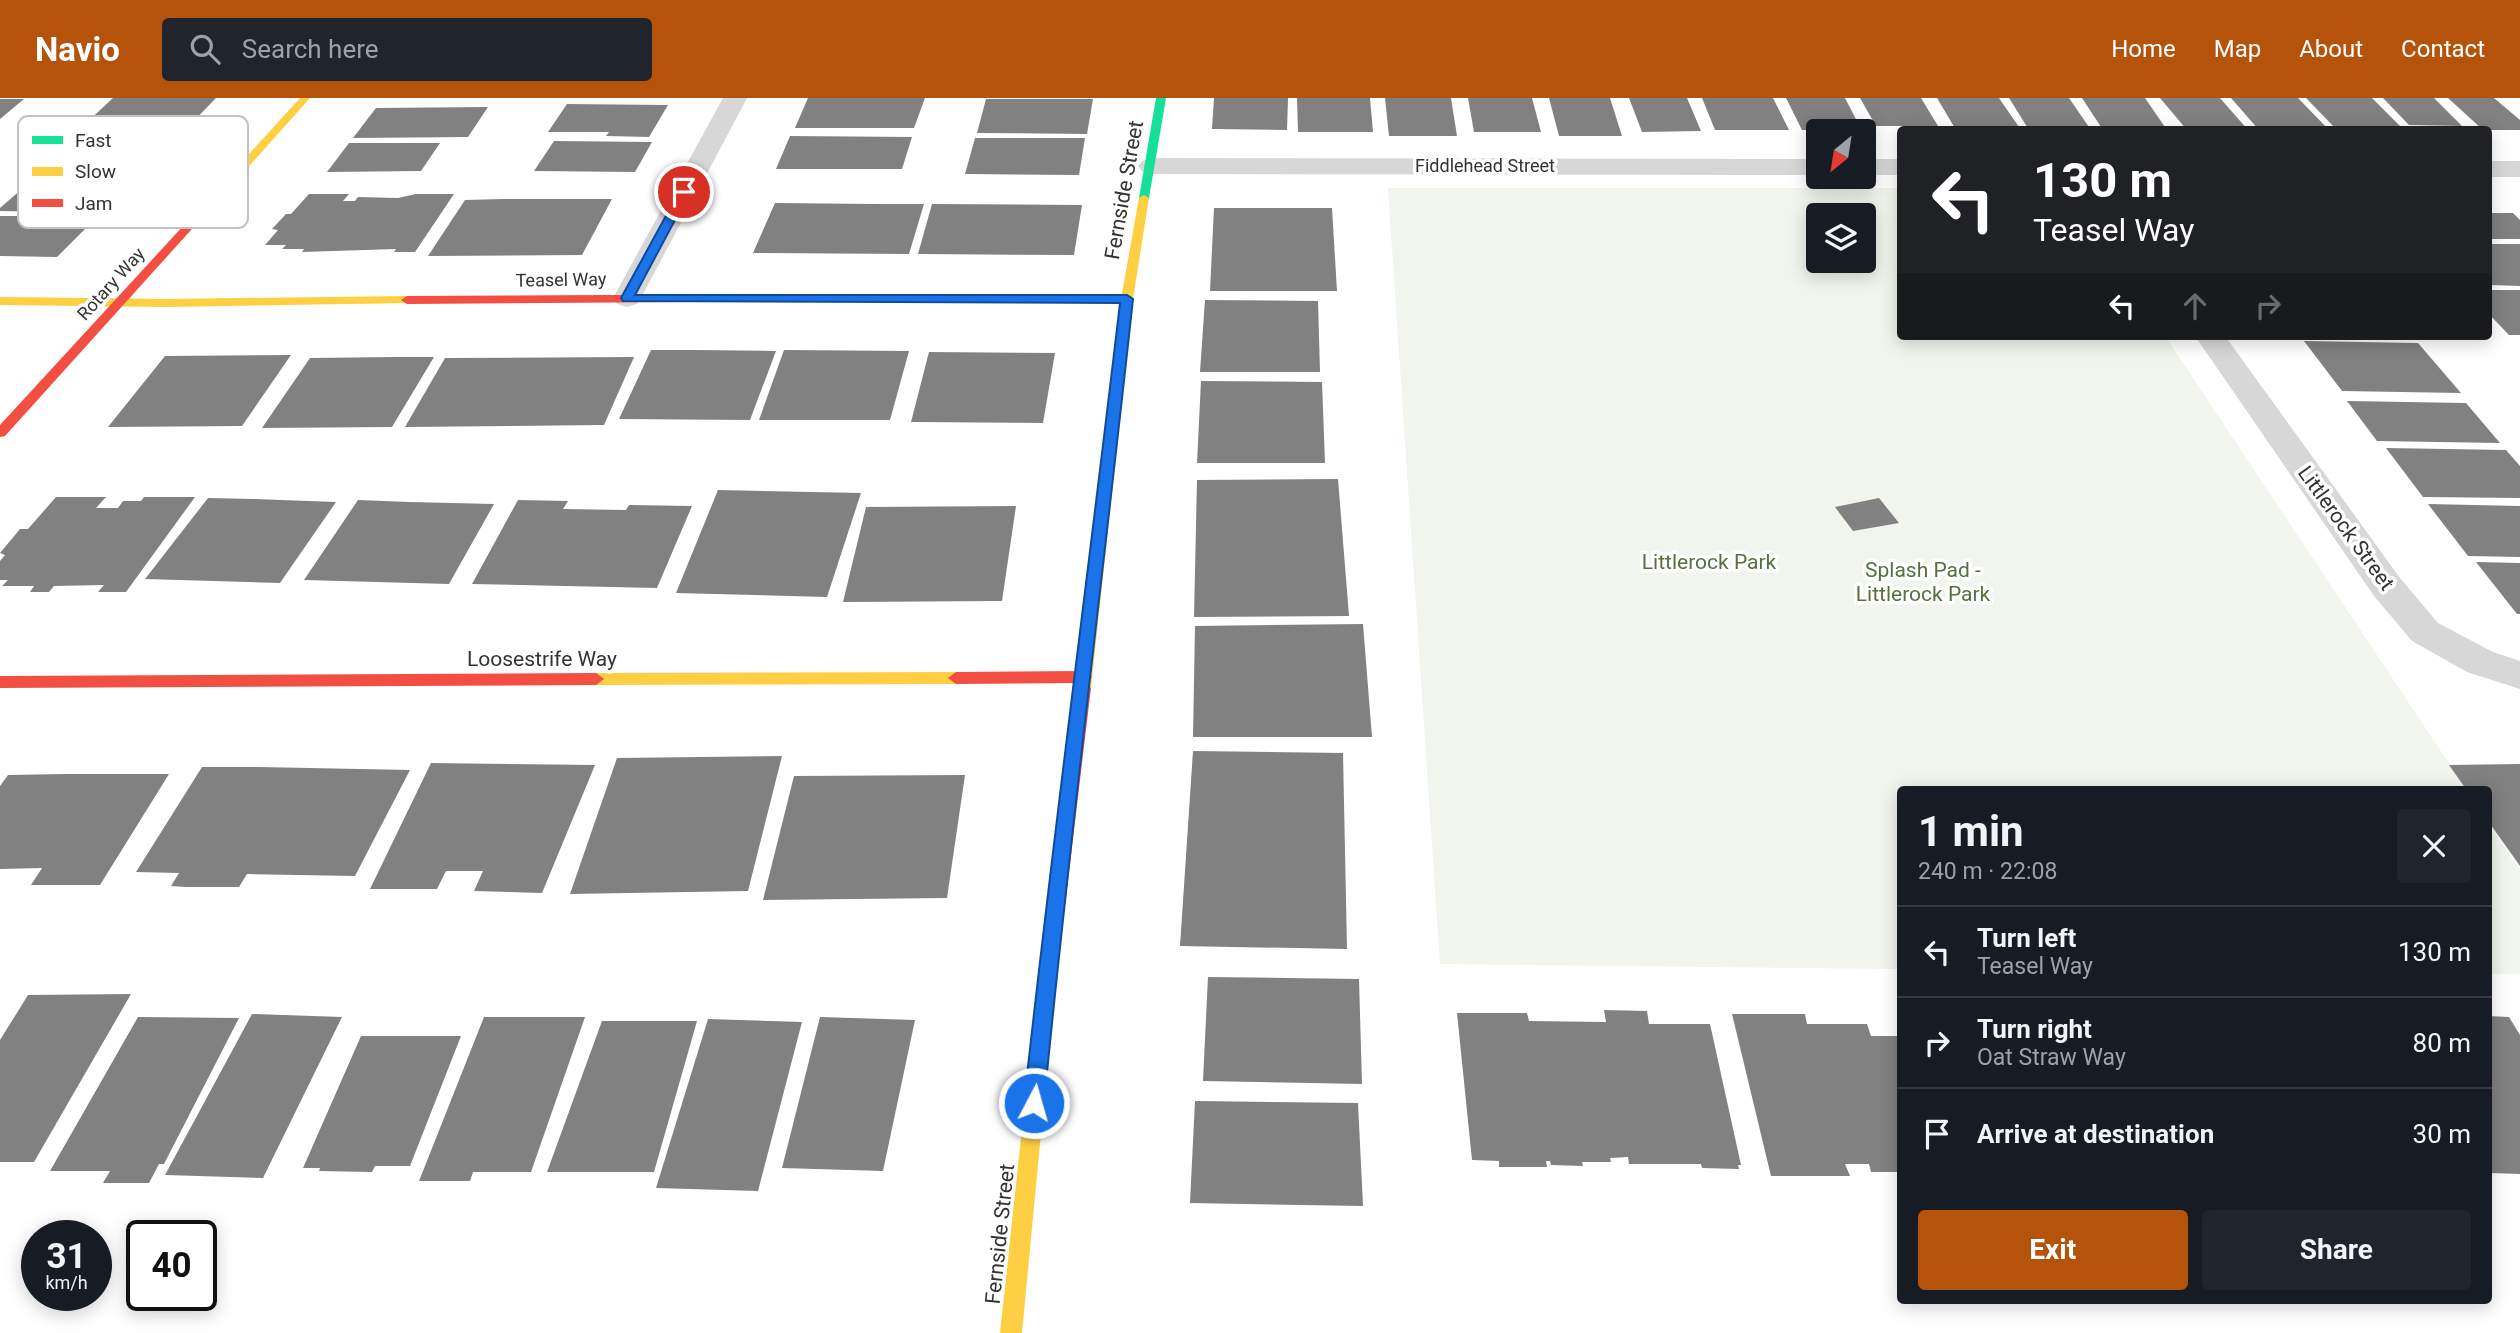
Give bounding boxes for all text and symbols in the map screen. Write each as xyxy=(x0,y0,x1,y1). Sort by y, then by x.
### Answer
search box xyxy=(162,18,652,81)
text: Navio xyxy=(35,30,120,69)
icon: search xyxy=(186,30,224,68)
text: Search here xyxy=(242,34,379,64)
text: Home xyxy=(2111,35,2176,63)
text: Map xyxy=(2214,35,2261,63)
text: About xyxy=(2299,35,2363,63)
text: Contact xyxy=(2401,35,2485,63)
legend xyxy=(18,116,248,228)
street label: Fernside Street xyxy=(1100,118,1148,261)
north arrow xyxy=(1806,119,1876,189)
map controls xyxy=(1806,119,1876,273)
text: Fast xyxy=(75,129,112,152)
text: 130 m xyxy=(2033,152,2172,209)
icon: left xyxy=(1918,154,2009,245)
street label: Fiddlehead Street xyxy=(1415,155,1555,176)
text: Slow xyxy=(75,160,116,183)
pin xyxy=(654,162,714,222)
icon: arrive xyxy=(665,173,703,211)
text: Jam xyxy=(75,192,112,215)
button: layers xyxy=(1806,203,1876,273)
text: Teasel Way xyxy=(2033,211,2194,249)
street label: Rotary Way xyxy=(73,243,149,324)
street label: Teasel Way xyxy=(515,268,607,291)
icon: left xyxy=(2103,287,2141,325)
icon: ahead xyxy=(2176,287,2214,325)
icon: right xyxy=(2249,287,2287,325)
street label: Littlerock Street xyxy=(2293,461,2399,595)
park label: Littlerock Park xyxy=(1642,550,1777,574)
park label: Splash Pad - Littlerock Park xyxy=(1856,558,1991,606)
street label: Loosestrife Way xyxy=(467,647,617,671)
text: 1 min xyxy=(1918,807,2024,856)
button: close xyxy=(2397,809,2471,883)
text: 240 m · 22:08 xyxy=(1918,858,2057,885)
text: Turn left xyxy=(1977,923,2076,953)
icon: left xyxy=(1918,933,1956,971)
text: 130 m xyxy=(2398,937,2471,967)
text: Teasel Way xyxy=(1977,953,2093,980)
text: Turn right xyxy=(1977,1014,2092,1044)
icon: right xyxy=(1918,1024,1956,1062)
text: 80 m xyxy=(2413,1028,2471,1058)
text: Oat Straw Way xyxy=(1977,1044,2126,1071)
position arrow xyxy=(997,1066,1071,1140)
icon: arrive xyxy=(1918,1115,1956,1153)
text: Arrive at destination xyxy=(1977,1119,2214,1149)
text: 30 m xyxy=(2413,1119,2471,1149)
street label: Fernside Street xyxy=(981,1163,1019,1305)
button: Exit xyxy=(1918,1210,2188,1290)
button: Share xyxy=(2202,1210,2471,1290)
speed limit sign: 40 xyxy=(126,1220,217,1311)
text: 31 xyxy=(46,1236,87,1277)
text: km/h xyxy=(45,1272,88,1293)

